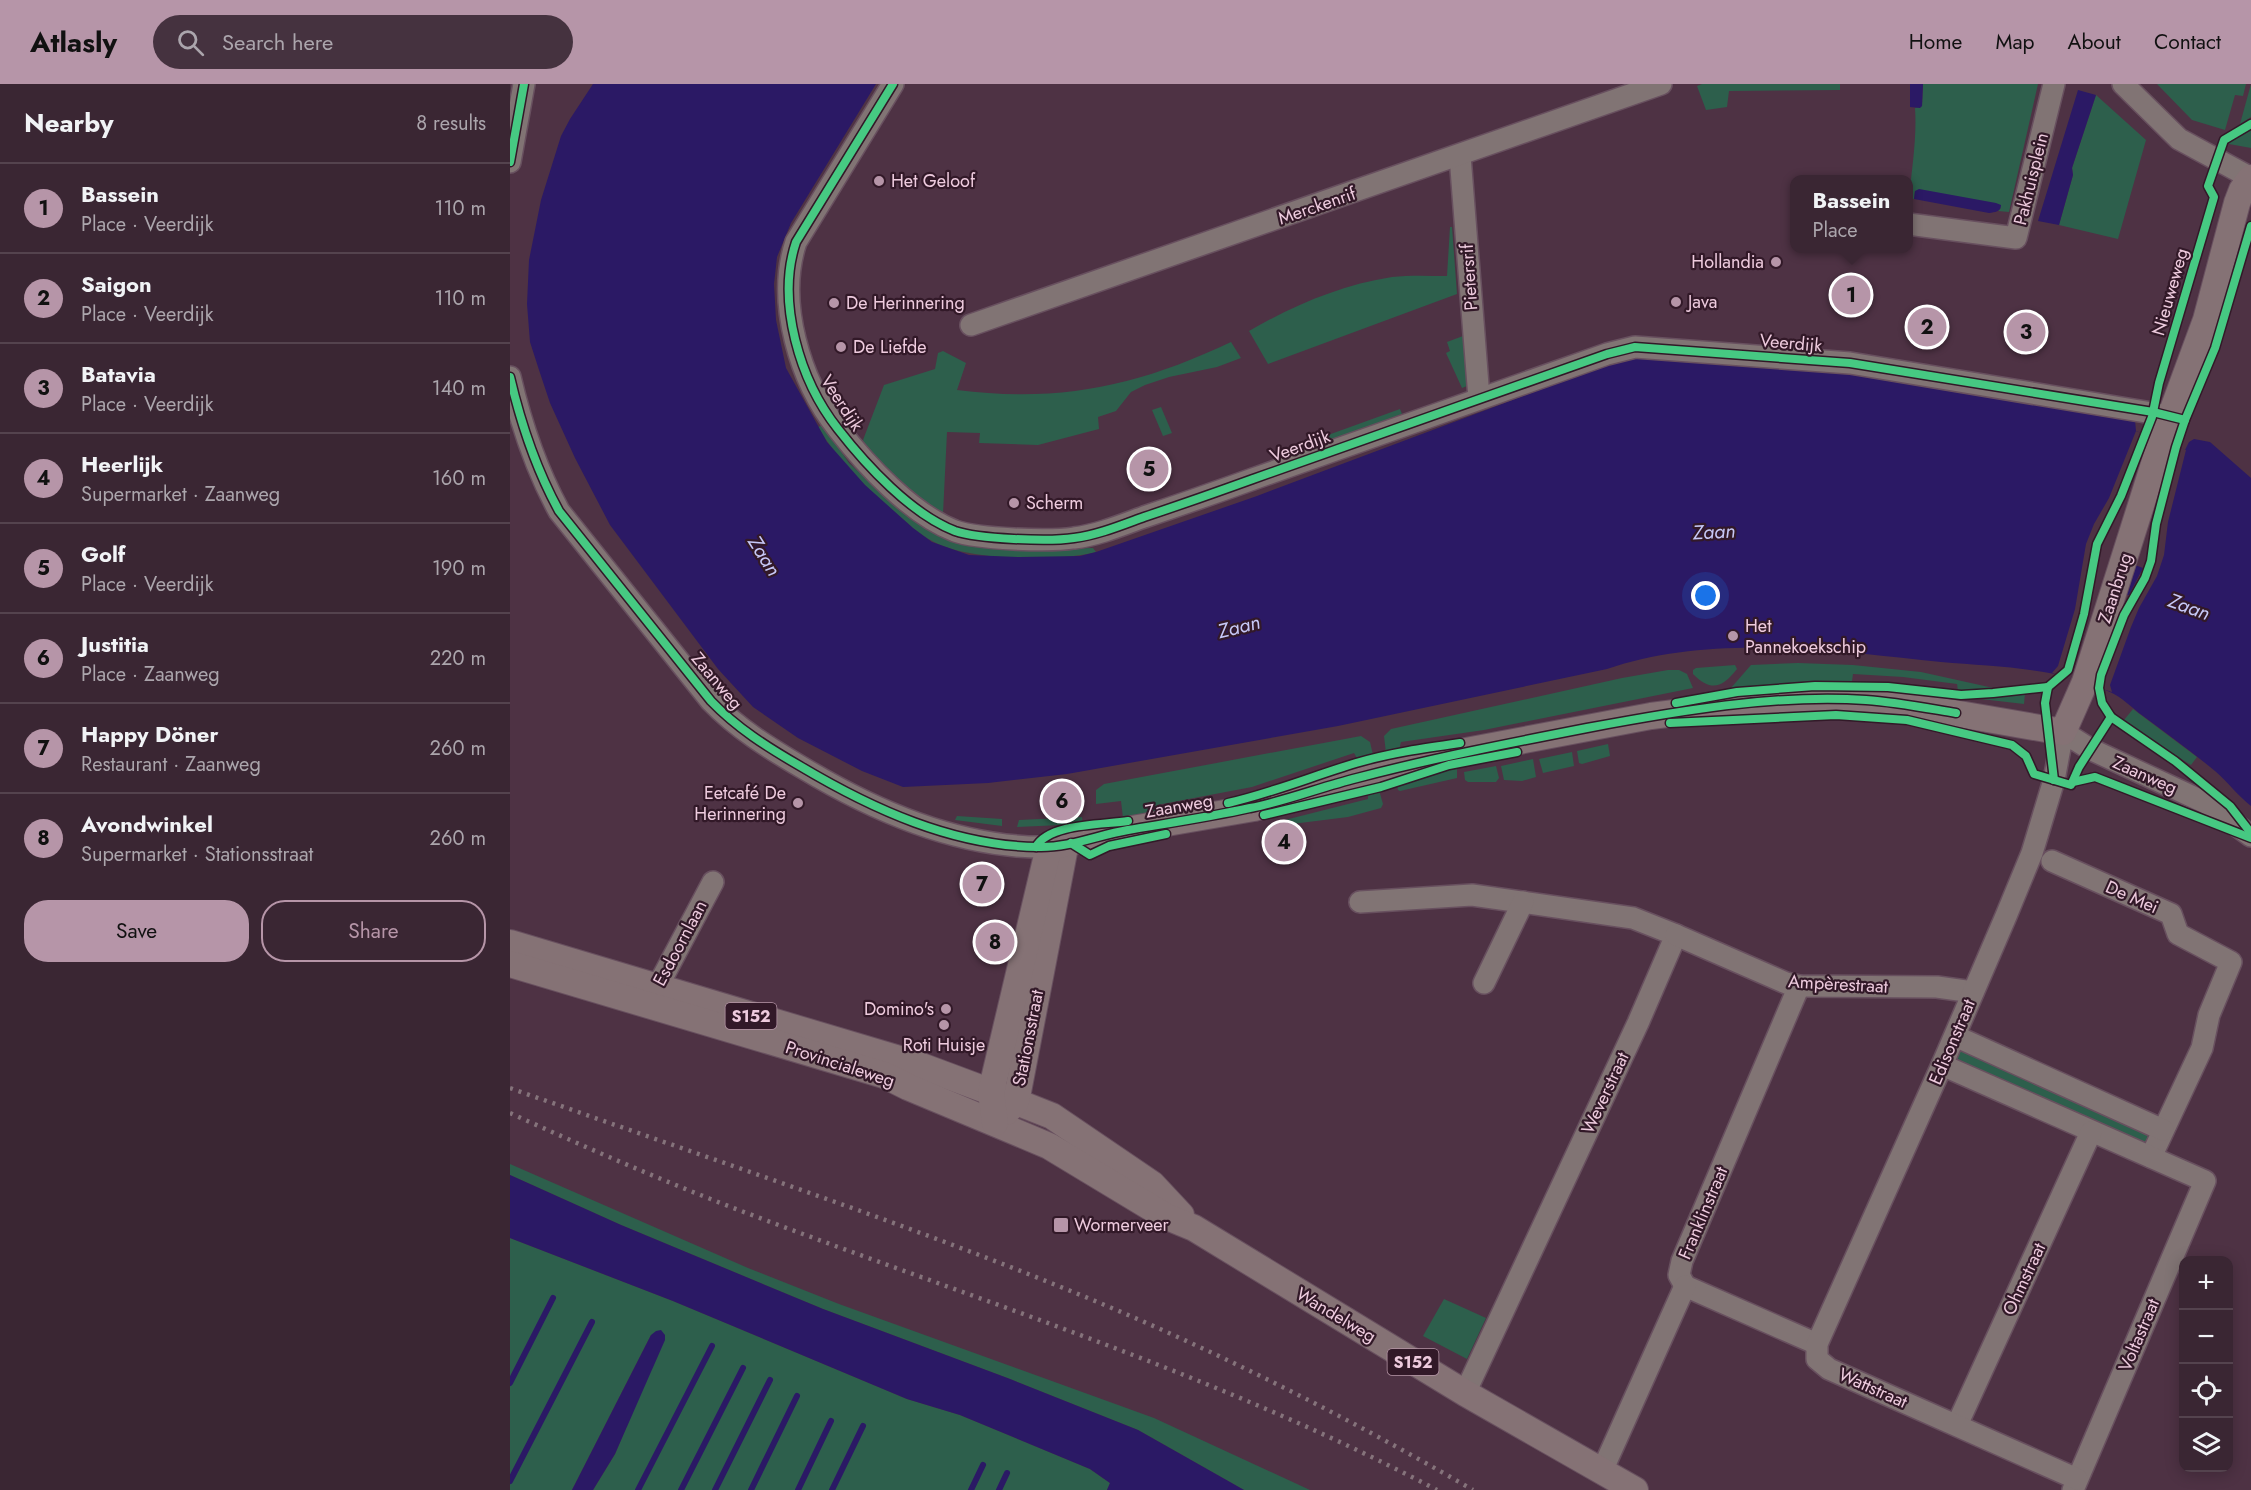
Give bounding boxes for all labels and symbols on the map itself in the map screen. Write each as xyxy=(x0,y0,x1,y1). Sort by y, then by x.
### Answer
street label: Pakhuisplein xyxy=(2007,130,2055,228)
place label: Het Geloof xyxy=(891,168,976,194)
marker: Het Geloof xyxy=(872,174,886,188)
street label: Merckenrif xyxy=(1275,180,1360,231)
street label: Pietersrif xyxy=(1454,242,1484,311)
street label: Nieuweweg xyxy=(2145,245,2195,339)
place label: Hollandia xyxy=(1691,249,1764,275)
marker: Hollandia xyxy=(1769,255,1783,269)
pin: 1 xyxy=(1832,272,1870,318)
place label: Java xyxy=(1686,289,1717,315)
place label: De Herinnering xyxy=(846,290,965,316)
marker: Java xyxy=(1669,295,1683,309)
marker: De Herinnering xyxy=(827,296,841,310)
pin: 2 xyxy=(1908,304,1946,350)
pin: 3 xyxy=(2006,310,2046,354)
street label: Veerdijk xyxy=(1759,327,1823,359)
place label: De Liefde xyxy=(853,334,927,360)
marker: De Liefde xyxy=(834,340,848,354)
street label: Veerdijk xyxy=(814,370,870,436)
street label: Veerdijk xyxy=(1266,423,1334,469)
pin: 5 xyxy=(1130,446,1168,492)
place label: Scherm xyxy=(1026,490,1083,516)
marker: Scherm xyxy=(1007,496,1021,510)
water label: Zaan xyxy=(1691,516,1736,548)
water label: Zaan xyxy=(740,529,788,582)
street label: Zaanbrug xyxy=(2091,549,2139,627)
your location xyxy=(1691,581,1720,610)
water label: Zaan xyxy=(2163,586,2214,628)
water label: Zaan xyxy=(1214,608,1263,646)
place label: Het Pannekoekschip xyxy=(1745,613,1866,660)
marker: Het Pannekoekschip xyxy=(1726,629,1740,643)
street label: Zaanweg xyxy=(685,647,749,715)
street label: Zaanweg xyxy=(2109,749,2181,801)
pin: 6 xyxy=(1042,778,1082,824)
place label: Eetcafé De Herinnering xyxy=(694,780,786,827)
street label: Zaanweg xyxy=(1143,787,1215,825)
marker: Eetcafé De Herinnering xyxy=(791,796,805,810)
pin: 4 xyxy=(1264,820,1304,864)
pin: 7 xyxy=(962,862,1002,906)
street label: De Mei xyxy=(2101,874,2163,920)
street label: Esdoornlaan xyxy=(647,896,713,990)
pin: 8 xyxy=(976,920,1014,964)
street label: Ampèrestraat xyxy=(1787,968,1889,1000)
street label: Stationsstraat xyxy=(1006,987,1050,1088)
street label: Edisonstraat xyxy=(1922,995,1982,1089)
place label: Domino's xyxy=(864,996,934,1022)
marker: Domino's xyxy=(939,1002,953,1016)
road number: S152 xyxy=(726,1003,776,1029)
marker: Roti Huisje xyxy=(937,1018,951,1032)
place label: Roti Huisje xyxy=(903,1032,985,1058)
street label: Provincialeweg xyxy=(782,1034,898,1094)
street label: Weverstraat xyxy=(1575,1047,1636,1138)
street label: Franklinstraat xyxy=(1672,1162,1734,1263)
place label: Wormerveer xyxy=(1074,1212,1170,1238)
marker: Wormerveer xyxy=(1052,1216,1070,1234)
street label: Ohmstraat xyxy=(1996,1238,2052,1319)
street label: Wandelweg xyxy=(1291,1281,1381,1349)
street label: Voltastraat xyxy=(2112,1294,2166,1375)
road number: S152 xyxy=(1388,1349,1438,1375)
street label: Wattstraat xyxy=(1835,1361,1912,1415)

